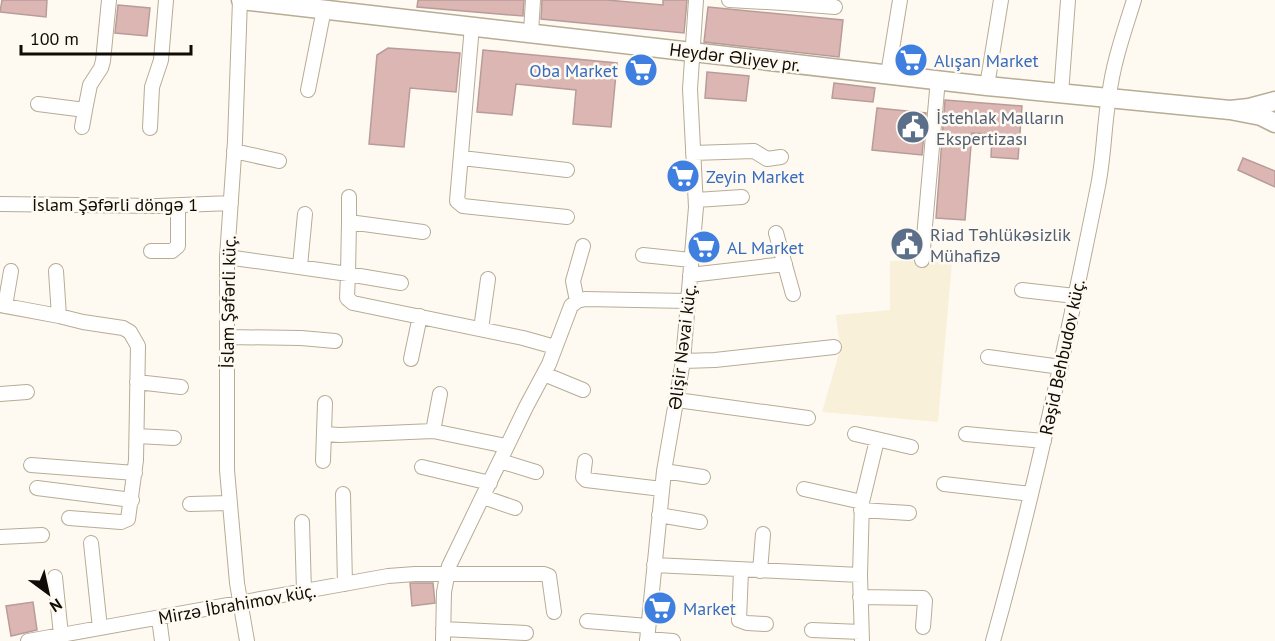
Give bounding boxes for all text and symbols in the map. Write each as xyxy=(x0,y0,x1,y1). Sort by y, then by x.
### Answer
scale bar xyxy=(21,18,190,56)
text: 100 m xyxy=(30,27,79,50)
street label: Heydər Əliyev pr. xyxy=(668,38,802,76)
supermarket icon: Alışan Market xyxy=(893,42,929,78)
place label: Alışan Market xyxy=(934,49,1039,72)
supermarket icon: Oba Market xyxy=(623,52,659,88)
place label: Oba Market xyxy=(529,59,618,82)
place label: İstehlak Malların Ekspertizası xyxy=(936,106,1064,150)
public building icon: İstehlak Malların Ekspertizası xyxy=(895,109,931,145)
supermarket icon: Zeyin Market xyxy=(665,158,701,194)
place label: Zeyin Market xyxy=(706,165,804,188)
street label: İslam Şəfərli döngə 1 xyxy=(32,193,198,216)
place label: Riad Təhlükəsizlik Mühafizə xyxy=(930,223,1071,267)
public building icon: Riad Təhlükəsizlik Mühafizə xyxy=(889,226,925,262)
supermarket icon: AL Market xyxy=(686,229,722,265)
street label: İslam Şəfərli küç. xyxy=(215,235,241,369)
place label: AL Market xyxy=(727,236,804,259)
street label: Rəşid Behbudov küç. xyxy=(1034,277,1090,437)
street label: Əlişir Nəvai küç. xyxy=(663,283,701,411)
north arrow xyxy=(18,563,78,623)
street label: Mirzə İbrahimov küç. xyxy=(156,579,318,629)
supermarket icon: Market xyxy=(642,590,678,626)
text: N xyxy=(46,594,66,617)
place label: Market xyxy=(683,597,736,620)

